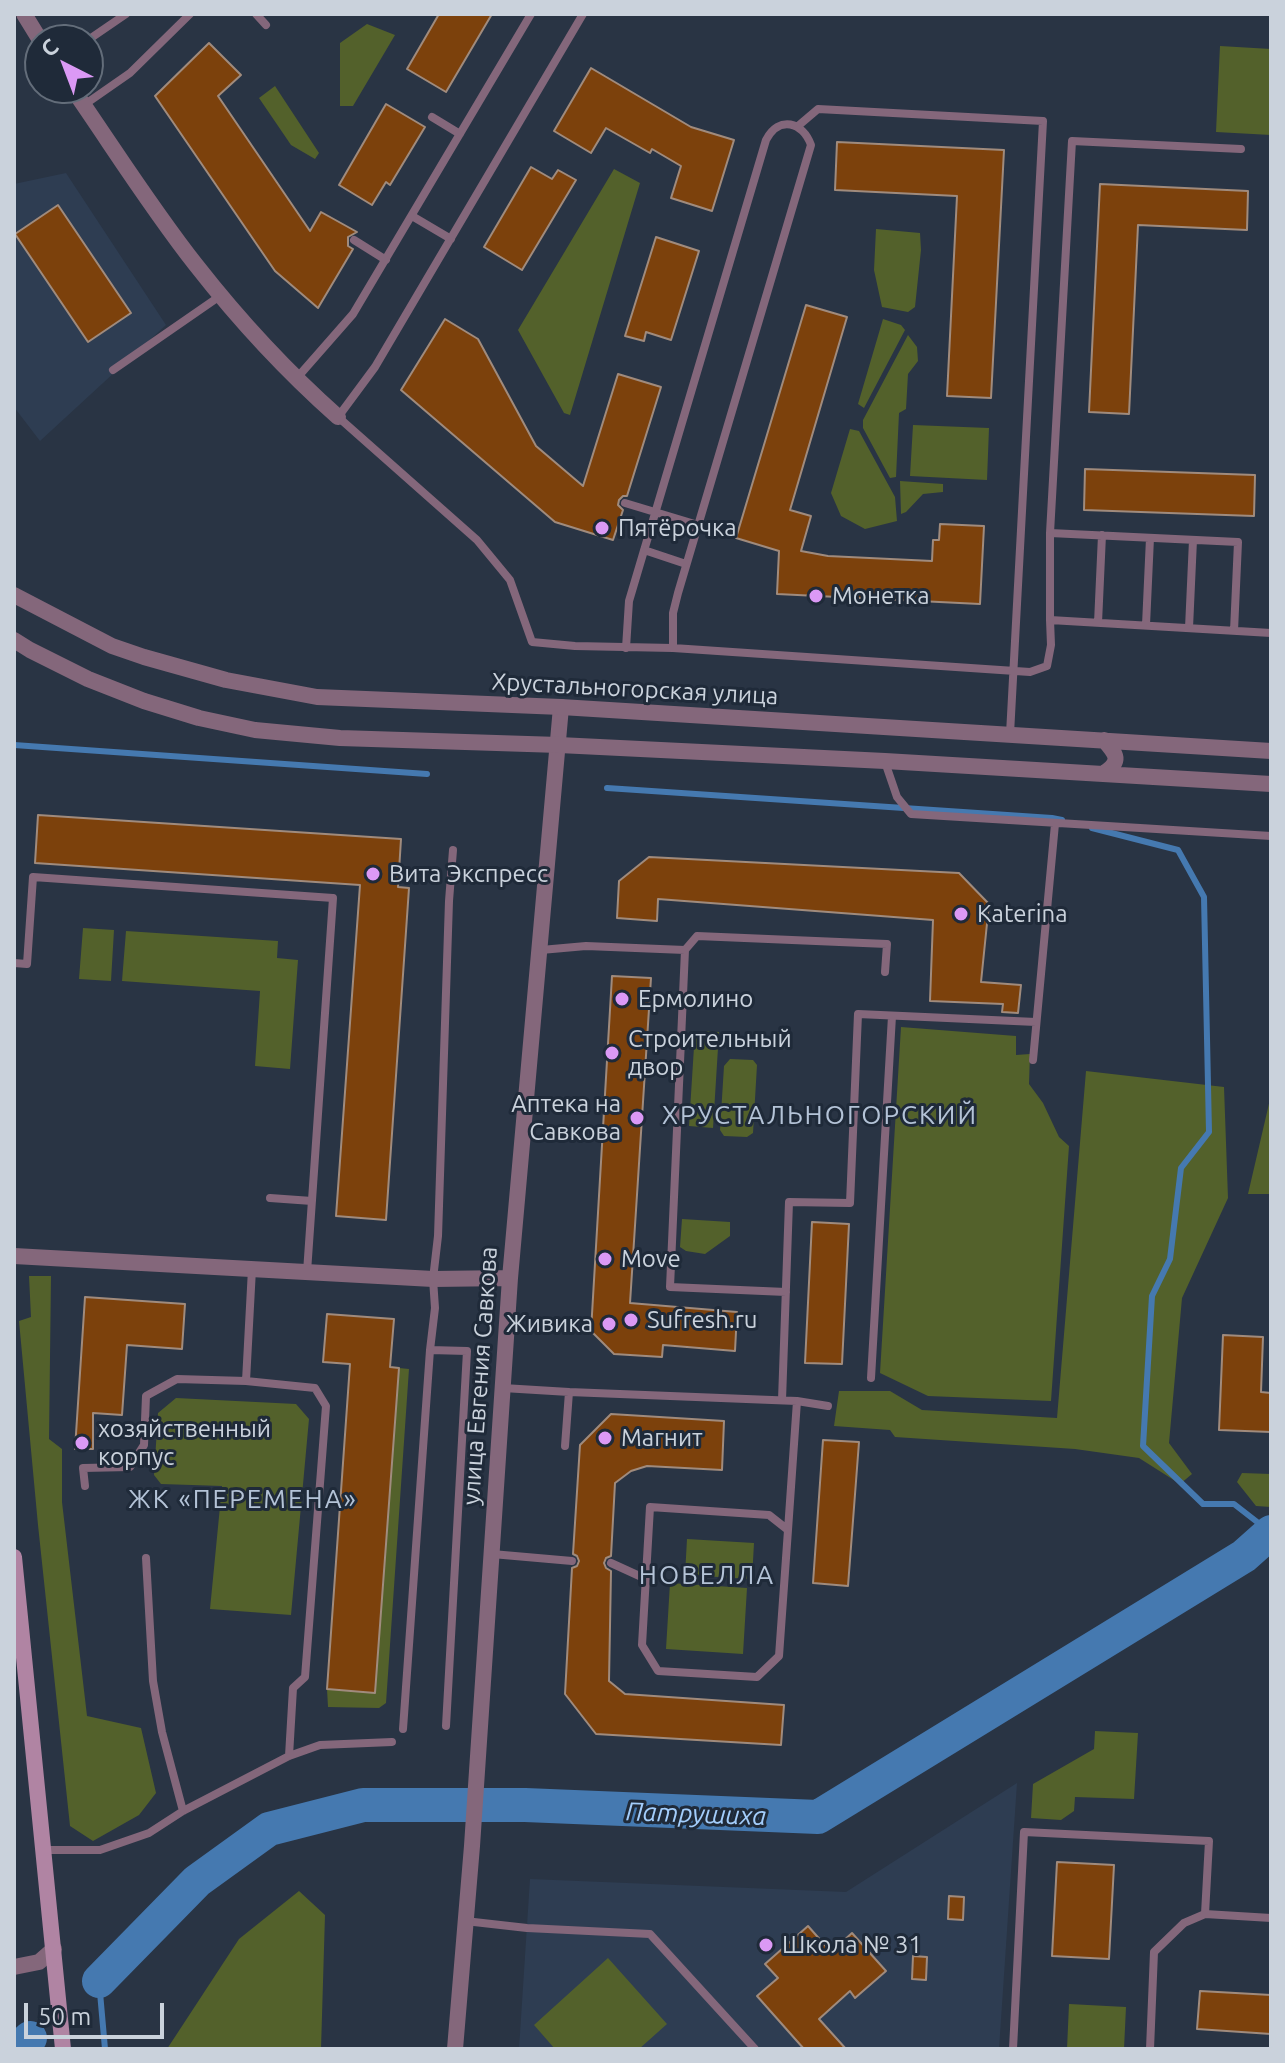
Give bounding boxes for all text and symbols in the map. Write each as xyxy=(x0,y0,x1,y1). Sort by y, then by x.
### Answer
north arrow xyxy=(24,24,104,104)
text: С xyxy=(35,33,63,61)
place label: Пятёрочка xyxy=(618,514,737,542)
marker: Пятёрочка xyxy=(593,519,611,537)
place label: Монетка xyxy=(832,582,929,610)
marker: Монетка xyxy=(807,587,825,605)
street label: Хрустальногорская улица xyxy=(491,667,779,711)
place label: Вита Экспресс xyxy=(389,860,548,888)
marker: Вита Экспресс xyxy=(364,865,382,883)
place label: Katerina xyxy=(977,900,1068,928)
marker: Katerina xyxy=(952,905,970,923)
place label: Ермолино xyxy=(638,985,753,1013)
marker: Ермолино xyxy=(613,990,631,1008)
place label: Строительный двор xyxy=(628,1025,792,1081)
marker: Строительный двор xyxy=(603,1044,621,1062)
place label: Аптека на Савкова xyxy=(511,1090,621,1146)
district label: ХРУСТАЛЬНОГОРСКИЙ xyxy=(662,1099,978,1131)
marker: Аптека на Савкова xyxy=(628,1109,646,1127)
place label: Move xyxy=(621,1245,681,1273)
street label: улица Евгения Савкова xyxy=(457,1246,503,1506)
marker: Move xyxy=(596,1250,614,1268)
place label: Sufresh.ru xyxy=(647,1306,758,1334)
place label: Живика xyxy=(506,1310,593,1338)
marker: Sufresh.ru xyxy=(622,1311,640,1329)
marker: Живика xyxy=(600,1315,618,1333)
place label: хозяйственный корпус xyxy=(98,1415,271,1471)
place label: Магнит xyxy=(621,1424,703,1452)
marker: Магнит xyxy=(596,1429,614,1447)
marker: хозяйственный корпус xyxy=(73,1434,91,1452)
district label: ЖК «ПЕРЕМЕНА» xyxy=(128,1483,358,1515)
district label: НОВЕЛЛА xyxy=(639,1559,775,1591)
water label: Патрушиха xyxy=(625,1796,767,1832)
place label: Школа № 31 xyxy=(782,1931,922,1959)
marker: Школа № 31 xyxy=(757,1936,775,1954)
scale bar xyxy=(28,1987,168,2037)
text: 50 m xyxy=(38,2003,91,2030)

